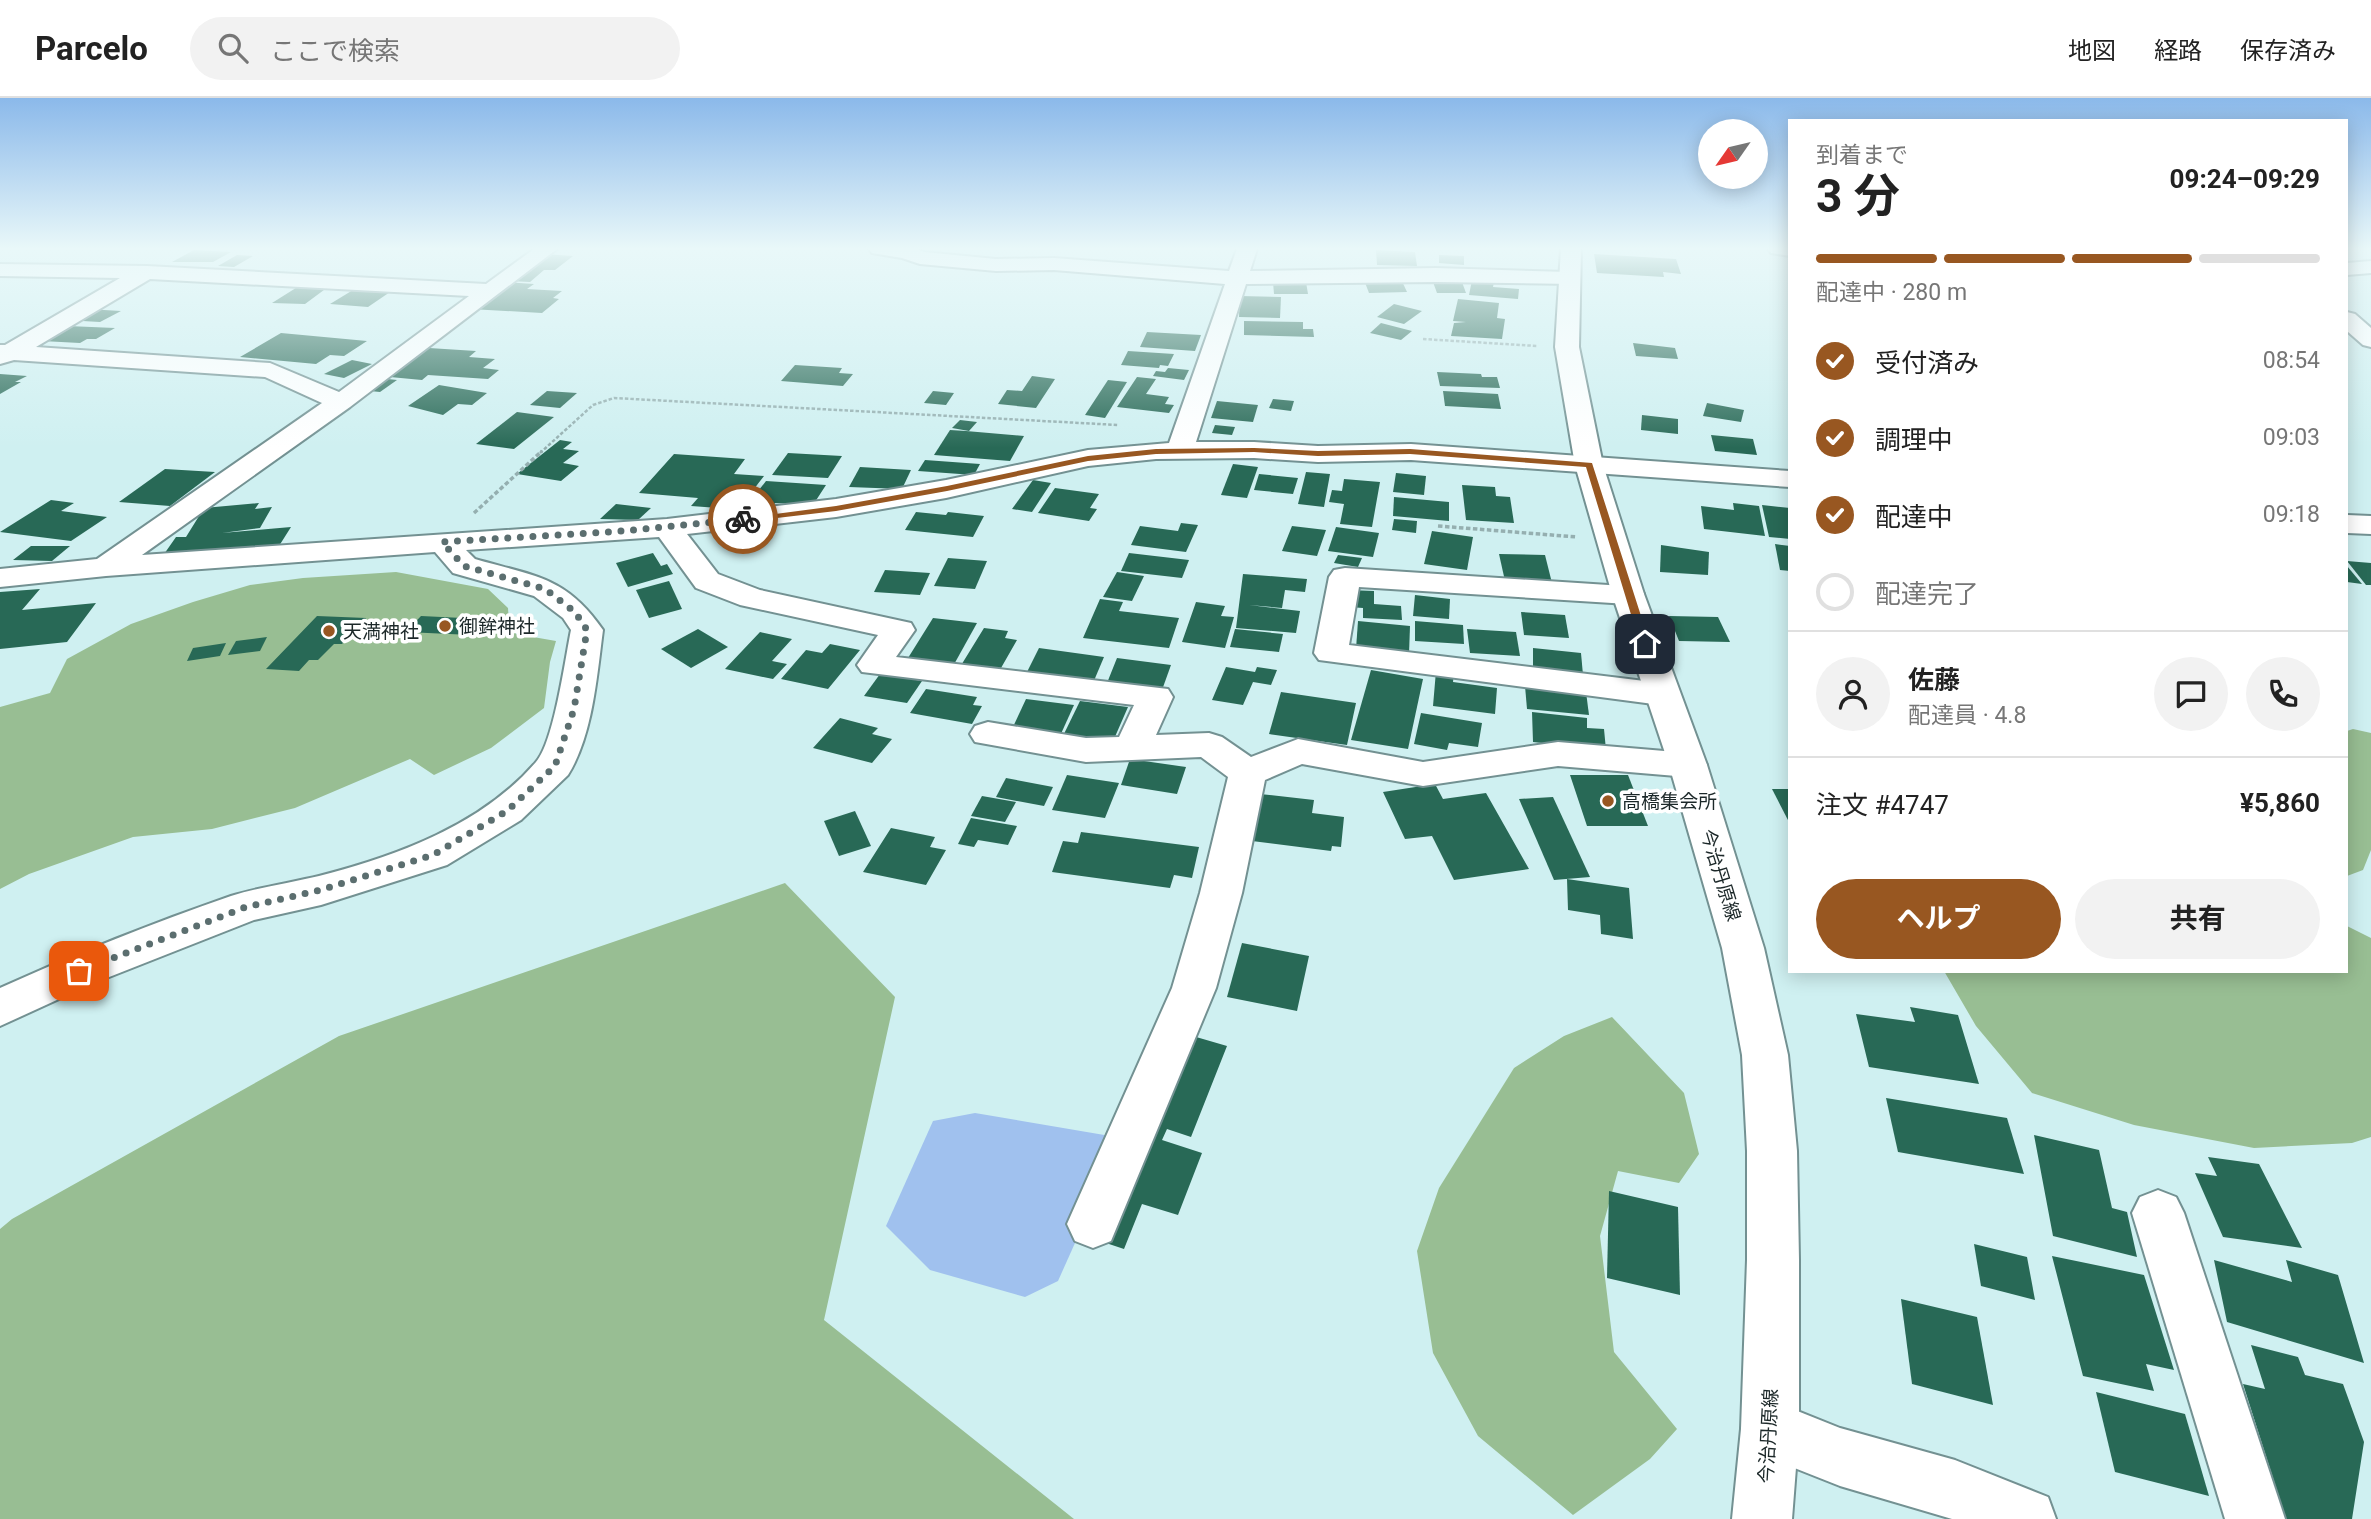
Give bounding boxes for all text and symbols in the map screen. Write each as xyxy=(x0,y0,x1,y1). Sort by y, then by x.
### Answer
search box xyxy=(190,17,680,80)
text: Parcelo xyxy=(35,29,148,68)
icon: search xyxy=(214,29,252,67)
text: ここで検索 xyxy=(270,36,400,66)
text: 地図 xyxy=(2068,37,2116,65)
text: 経路 xyxy=(2154,37,2202,65)
text: 保存済み xyxy=(2240,37,2336,65)
north arrow xyxy=(1698,119,1768,189)
map controls xyxy=(1698,119,1768,189)
text: 到着まで xyxy=(1816,142,1908,169)
text: 09:24–09:29 xyxy=(2170,164,2320,194)
text: 3 分 xyxy=(1816,169,1900,223)
text: 配達中 · 280 m xyxy=(1816,279,1967,306)
icon: check xyxy=(1816,342,1854,380)
text: 08:54 xyxy=(2263,347,2320,374)
text: 受付済み xyxy=(1875,348,1979,378)
icon: check xyxy=(1816,419,1854,457)
text: 09:03 xyxy=(2263,424,2320,451)
text: 調理中 xyxy=(1875,425,1953,455)
courier xyxy=(708,484,778,554)
icon: check xyxy=(1816,496,1854,534)
icon: bike xyxy=(724,500,762,538)
text: 09:18 xyxy=(2263,501,2320,528)
text: 配達中 xyxy=(1875,502,1953,532)
text: 配達完了 xyxy=(1875,579,1979,609)
pin xyxy=(1615,614,1675,674)
place label: 御鉾神社 xyxy=(459,615,535,638)
marker: 御鉾神社 xyxy=(437,618,453,634)
place label: 天満神社 xyxy=(343,620,419,643)
marker: 天満神社 xyxy=(321,623,337,639)
icon: home xyxy=(1626,625,1664,663)
button: person xyxy=(1816,657,1890,731)
button: chat xyxy=(2154,657,2228,731)
button: phone xyxy=(2246,657,2320,731)
text: 佐藤 xyxy=(1908,665,1960,695)
text: 配達員 · 4.8 xyxy=(1908,702,2026,729)
text: ¥5,860 xyxy=(2240,788,2320,818)
place label: 高橋集会所 xyxy=(1622,790,1717,813)
text: 注文 #4747 xyxy=(1816,790,1949,820)
marker: 高橋集会所 xyxy=(1600,793,1616,809)
street label: 今治丹原線 xyxy=(1696,826,1745,924)
button: ヘルプ xyxy=(1816,879,2061,959)
button: 共有 xyxy=(2075,879,2320,959)
pin xyxy=(49,941,109,1001)
icon: bag xyxy=(60,952,98,990)
street label: 今治丹原線 xyxy=(1755,1388,1782,1484)

